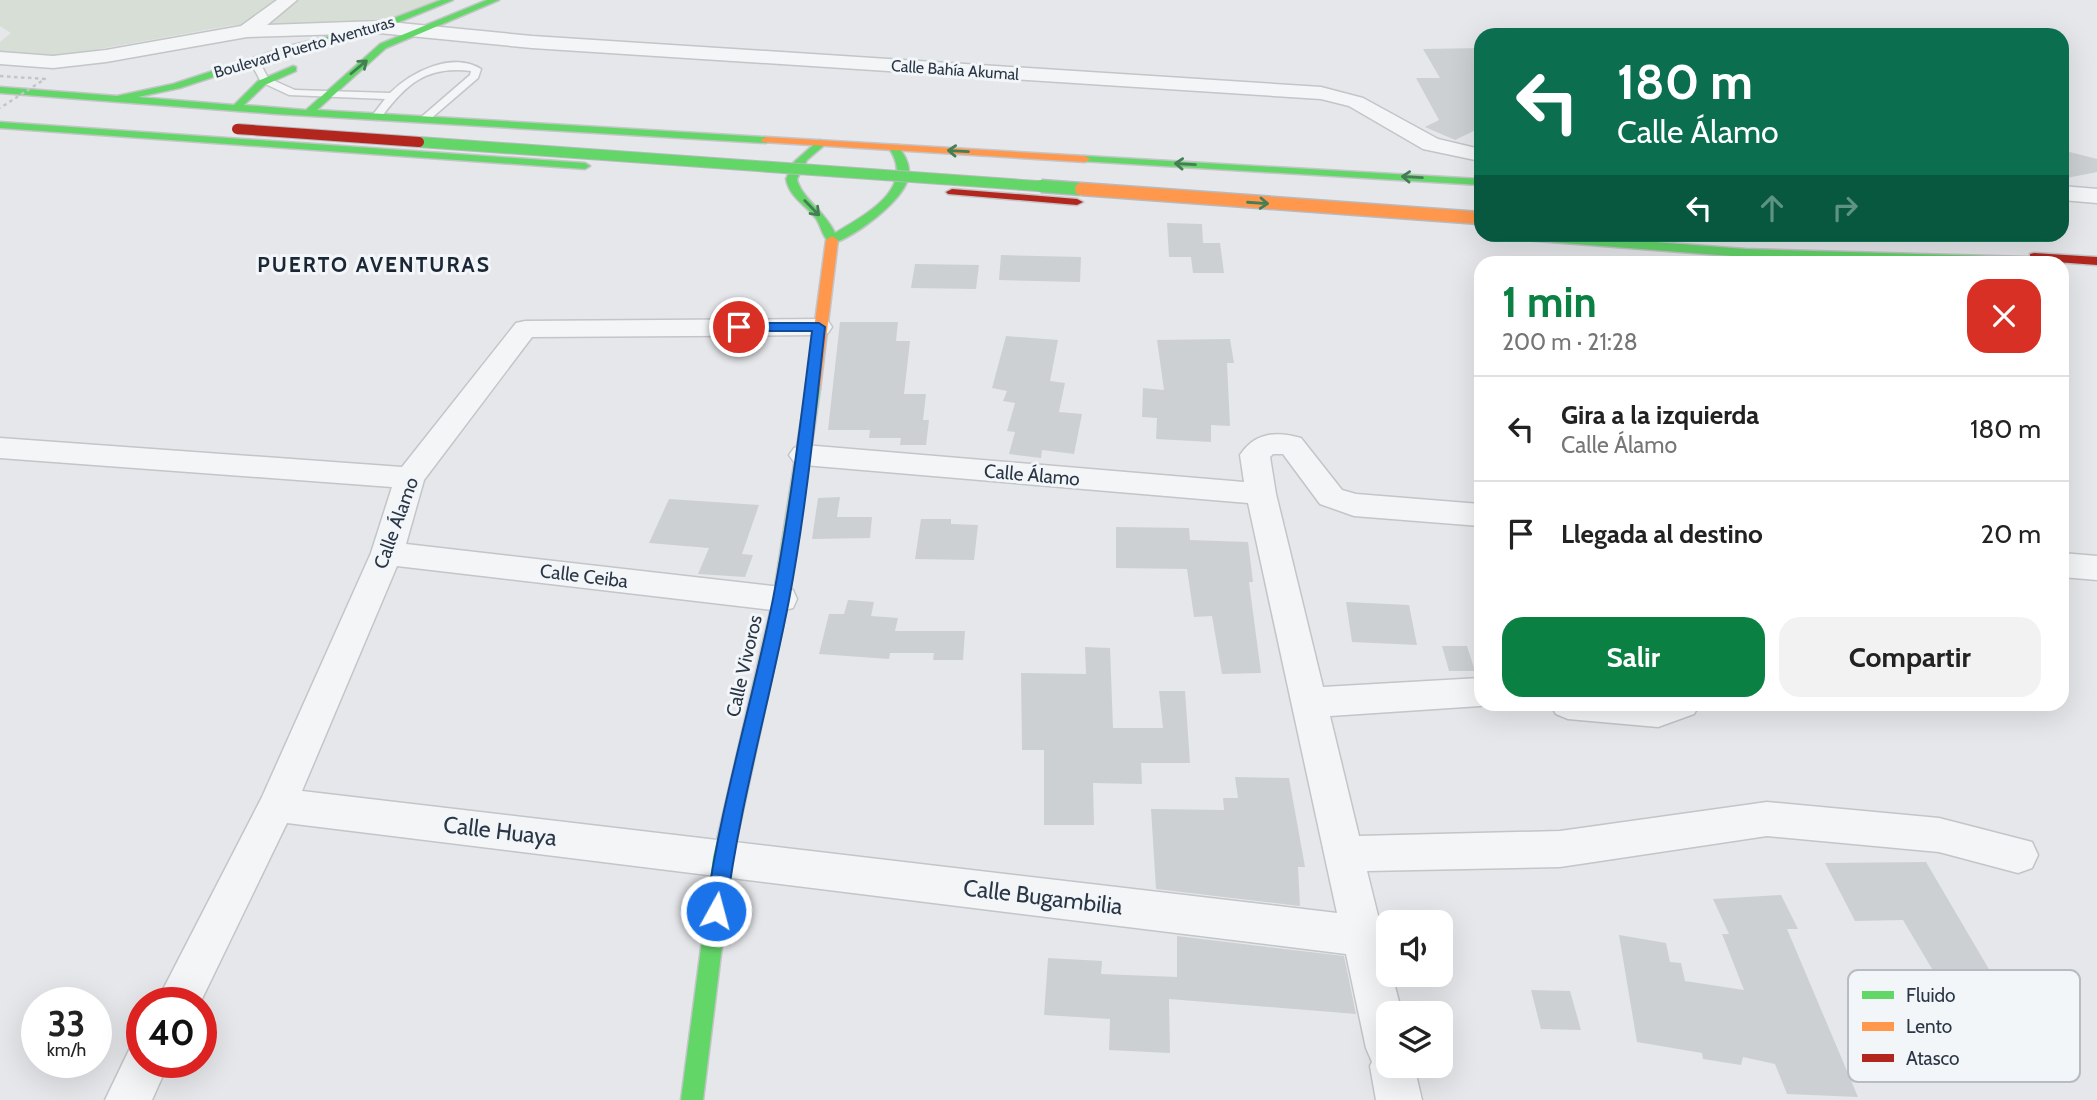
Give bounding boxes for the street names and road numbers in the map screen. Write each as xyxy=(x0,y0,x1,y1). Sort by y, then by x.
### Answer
street label: Boulevard Puerto Aventuras xyxy=(212,12,397,82)
street label: Calle Bahía Akumal xyxy=(890,56,1020,84)
street label: Calle Álamo xyxy=(983,458,1081,491)
street label: Calle Álamo xyxy=(368,474,423,572)
street label: Calle Ceiba xyxy=(539,559,629,593)
street label: Calle Vivoros xyxy=(721,613,767,719)
street label: Calle Huaya xyxy=(442,810,558,852)
street label: Calle Bugambilia xyxy=(962,873,1124,921)

